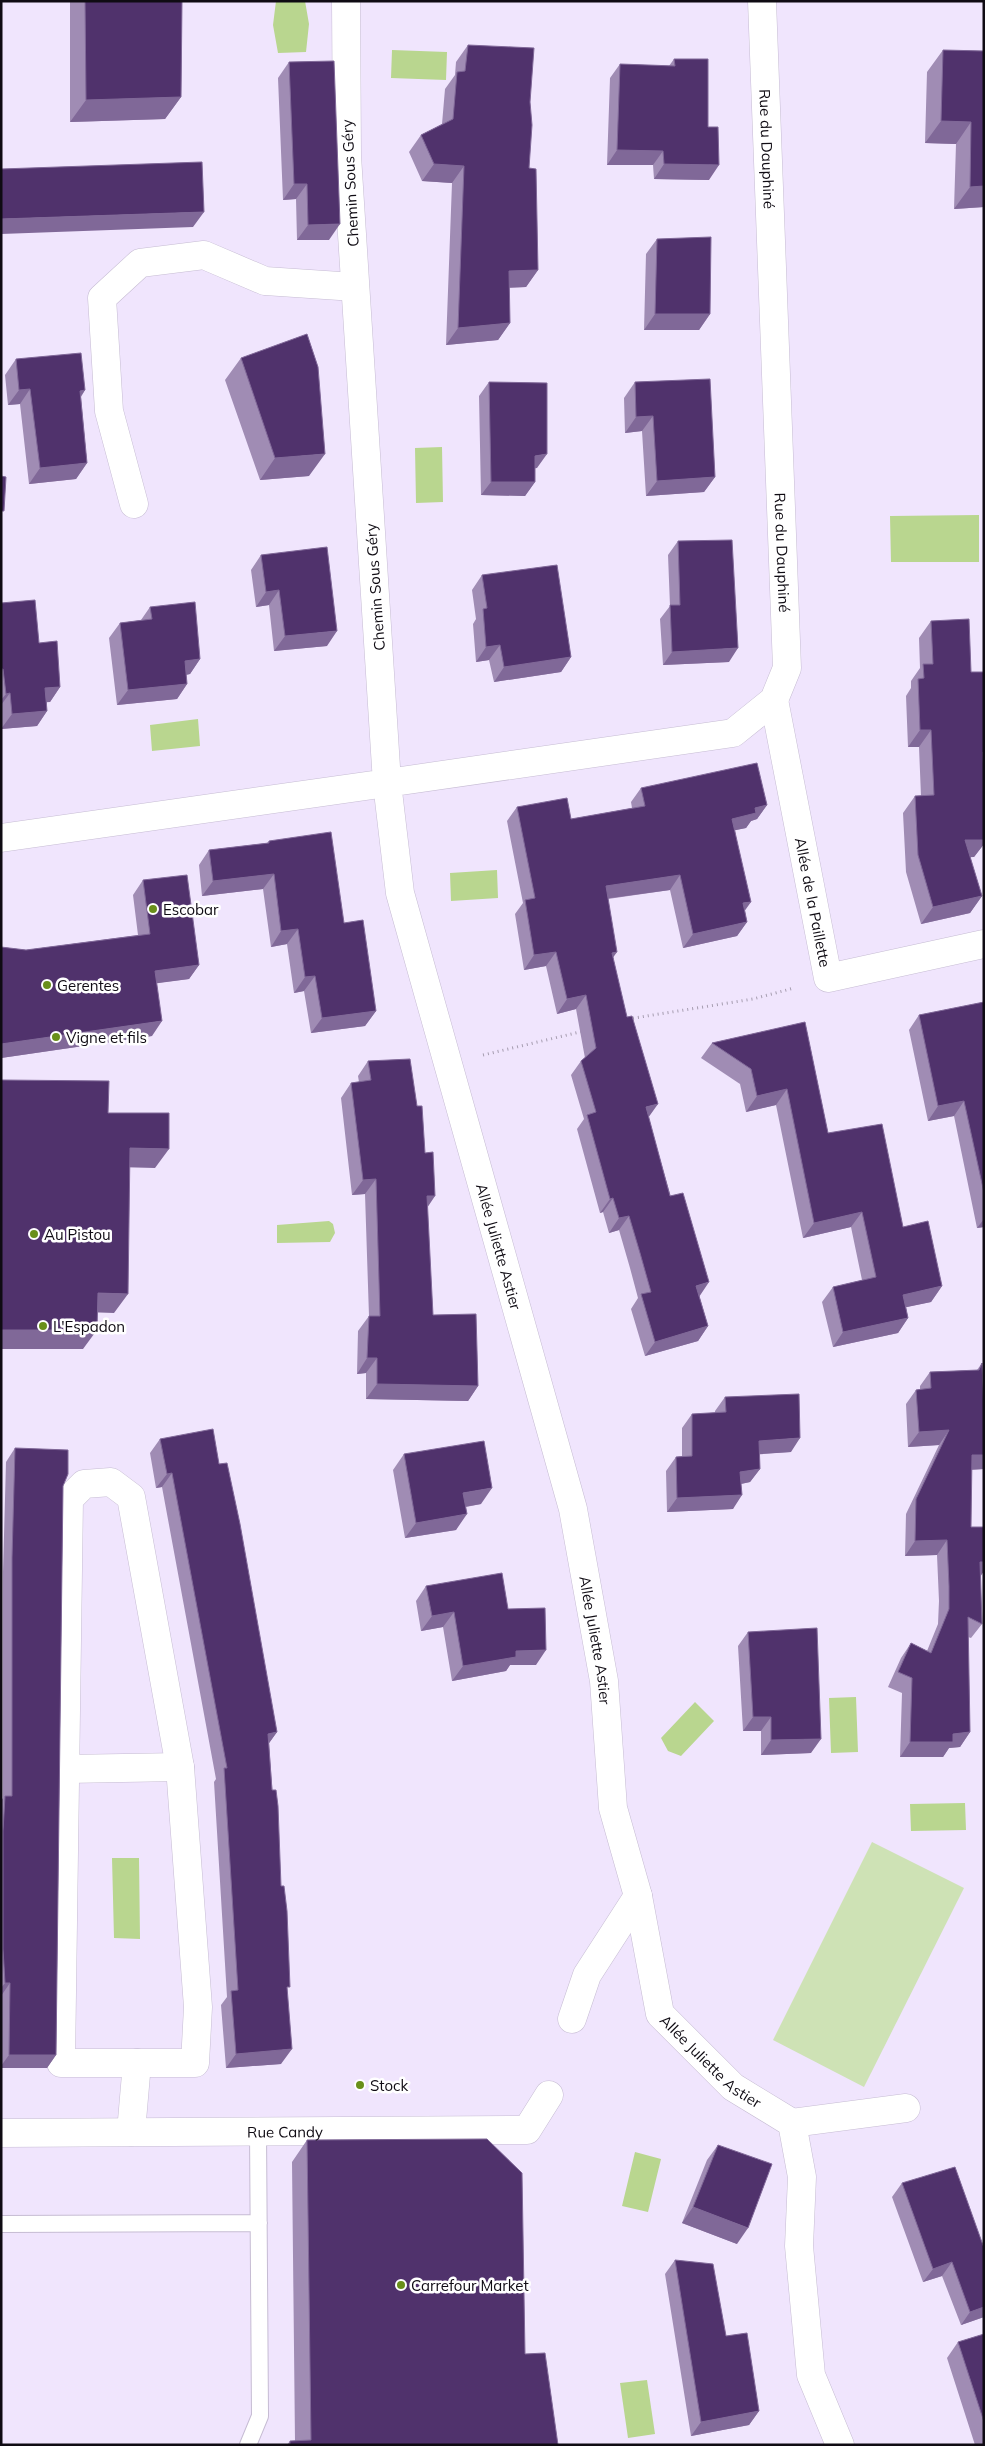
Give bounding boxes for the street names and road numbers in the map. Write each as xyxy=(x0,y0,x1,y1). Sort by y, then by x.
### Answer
street label: Rue du Dauphiné xyxy=(756,89,779,209)
street label: Chemin Sous Géry xyxy=(337,119,363,247)
street label: Rue du Dauphiné xyxy=(771,492,794,613)
street label: Chemin Sous Géry xyxy=(361,523,389,651)
street label: Allée de la Paillette xyxy=(791,836,835,969)
street label: Allée Juliette Astier xyxy=(472,1181,526,1312)
street label: Allée Juliette Astier xyxy=(576,1574,615,1706)
street label: Allée Juliette Astier xyxy=(656,2010,765,2112)
street label: Rue Candy xyxy=(247,2122,323,2141)

